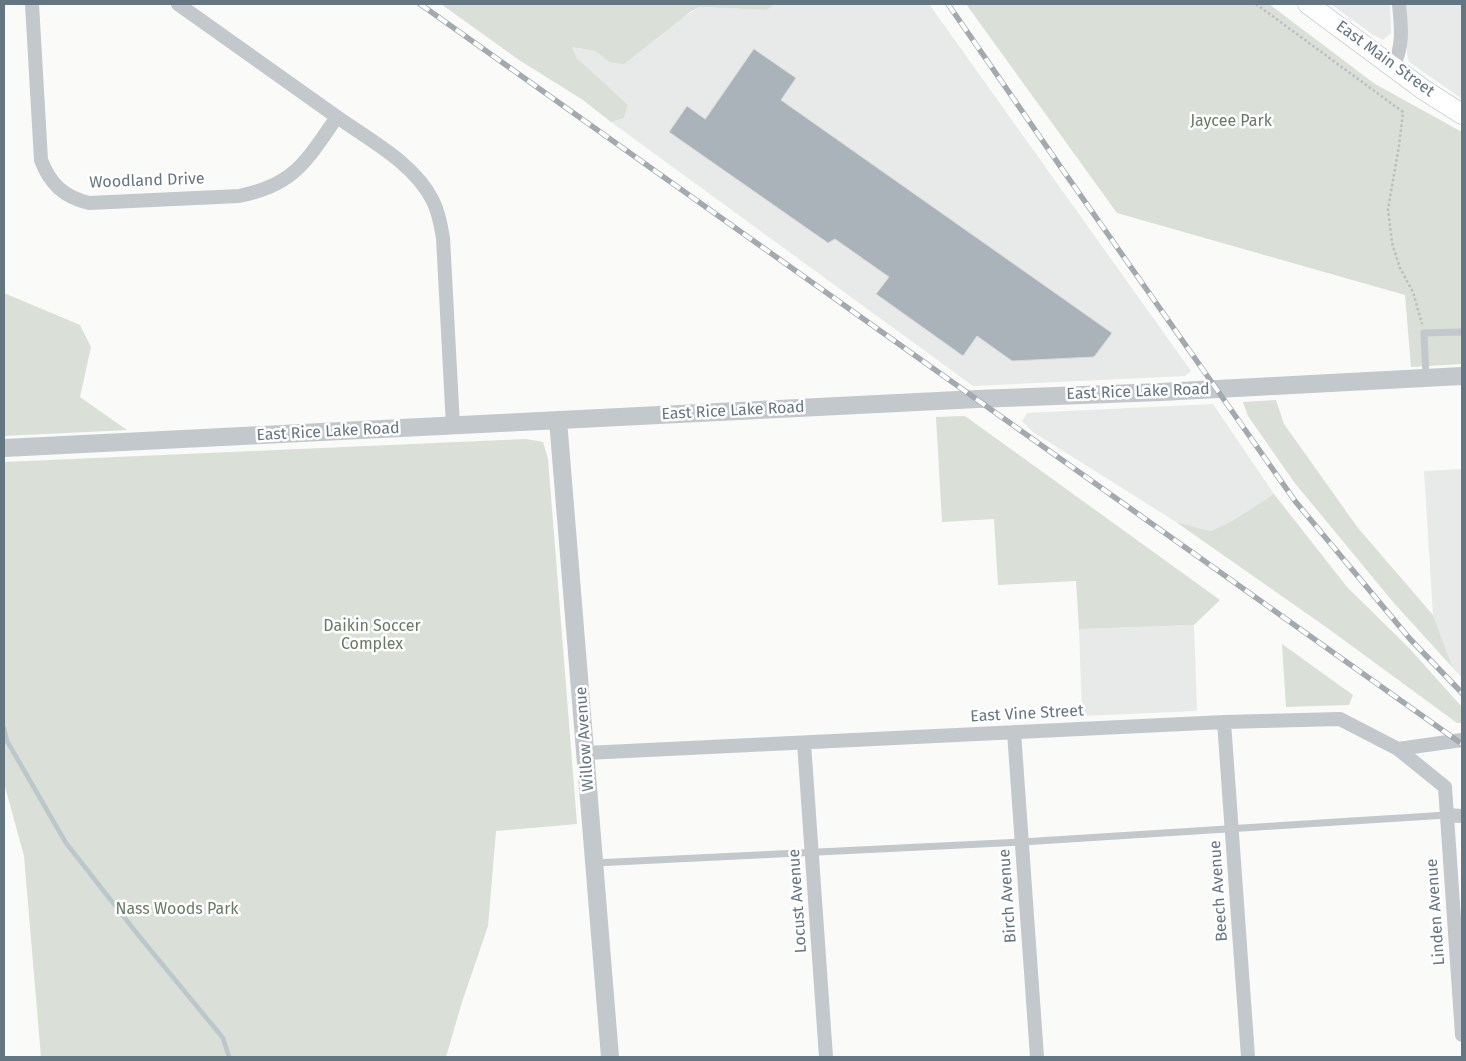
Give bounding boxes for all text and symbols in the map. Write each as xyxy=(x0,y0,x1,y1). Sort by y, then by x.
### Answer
street label: East Main Street xyxy=(1332,17,1438,101)
park label: Jaycee Park xyxy=(1190,112,1272,132)
street label: Woodland Drive xyxy=(89,169,205,193)
street label: East Rice Lake Road xyxy=(1066,380,1210,404)
street label: East Rice Lake Road xyxy=(661,398,805,424)
street label: East Rice Lake Road xyxy=(256,419,400,445)
park label: Daikin Soccer Complex xyxy=(323,617,421,655)
street label: Willow Avenue xyxy=(572,686,598,792)
street label: East Vine Street xyxy=(970,701,1084,727)
street label: Beech Avenue xyxy=(1206,840,1232,942)
street label: Locust Avenue xyxy=(785,848,811,954)
street label: Birch Avenue xyxy=(995,848,1021,944)
street label: Linden Avenue xyxy=(1423,858,1449,966)
park label: Nass Woods Park xyxy=(115,900,239,920)

